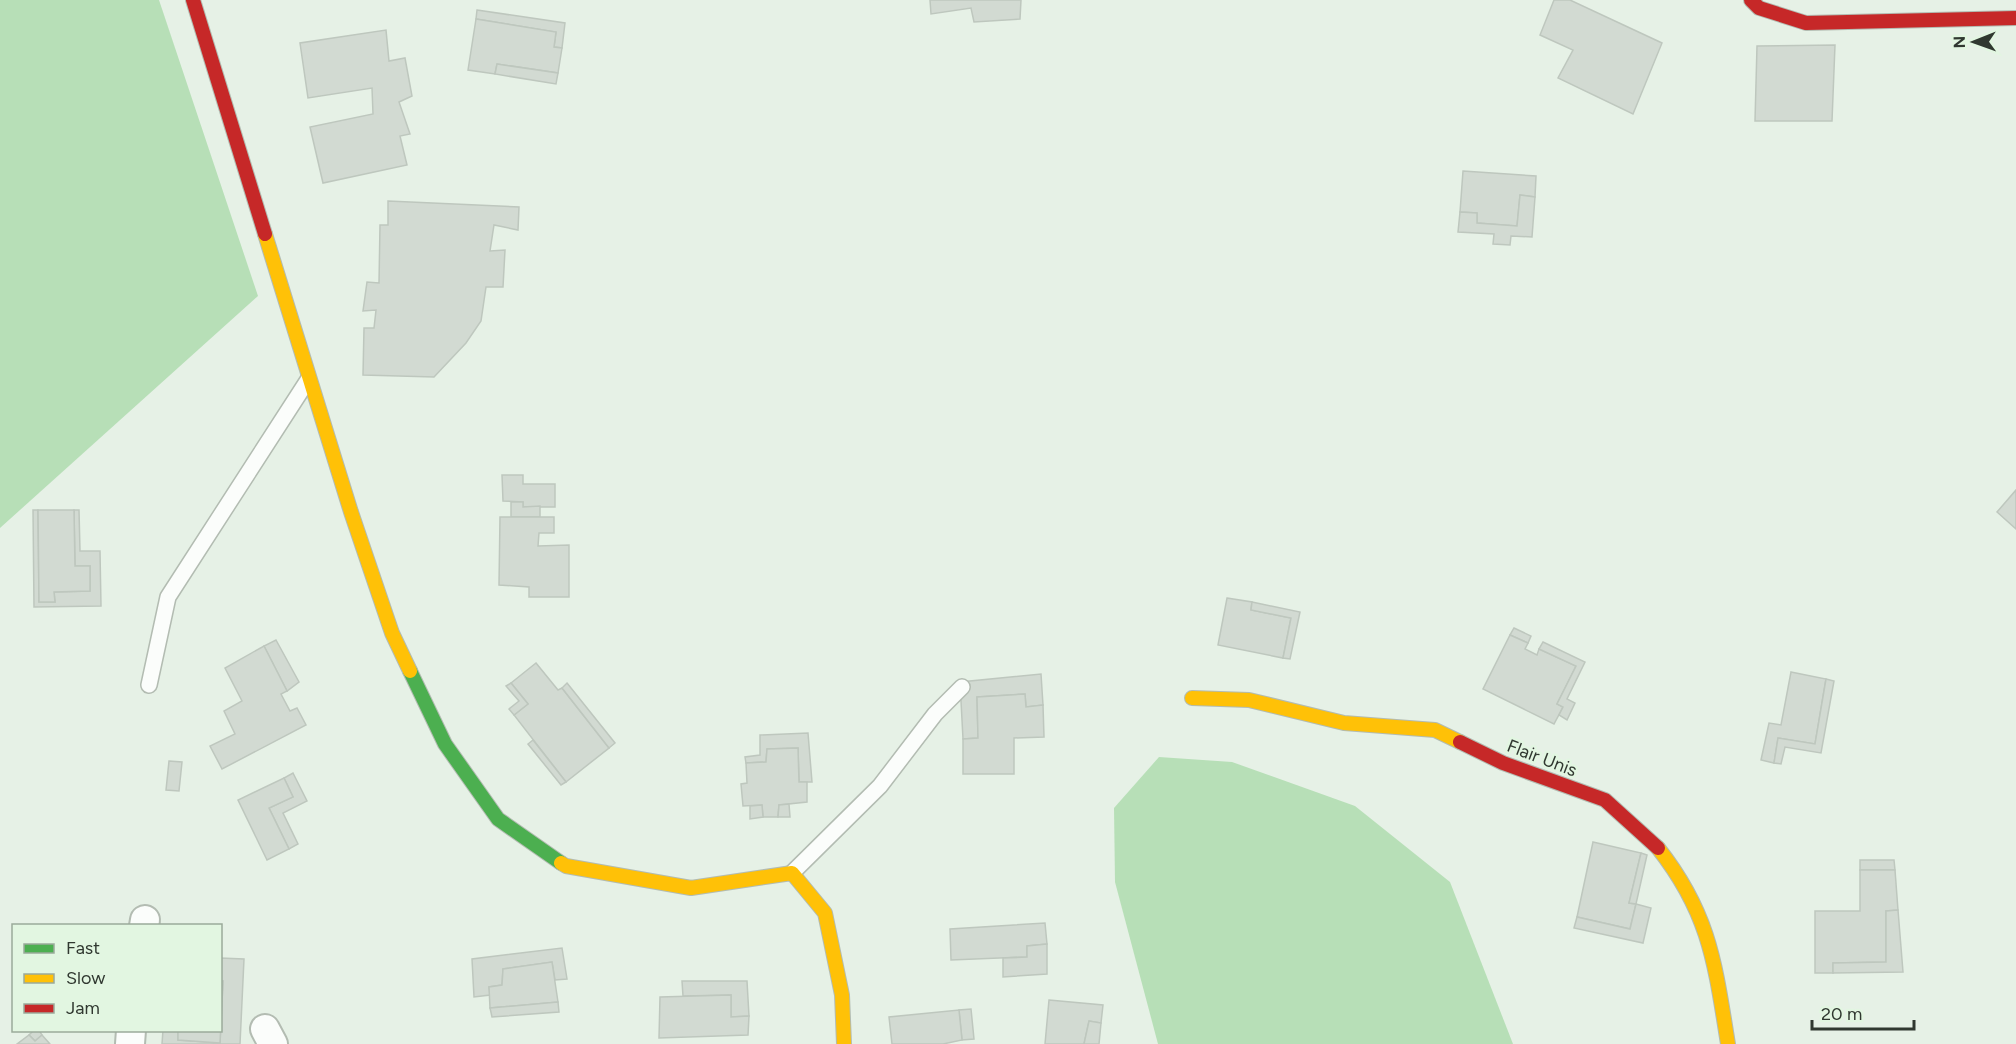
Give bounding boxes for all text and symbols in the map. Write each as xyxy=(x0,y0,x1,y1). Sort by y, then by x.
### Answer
north arrow xyxy=(1944,12,2004,72)
text: N xyxy=(1950,36,1969,49)
street label: Flair Unis xyxy=(1504,735,1580,781)
legend xyxy=(12,924,222,1032)
text: Fast xyxy=(66,937,100,959)
text: Slow xyxy=(66,967,105,989)
scale bar xyxy=(1812,993,1914,1031)
text: Jam xyxy=(66,997,100,1019)
text: 20 m xyxy=(1821,1003,1862,1025)

